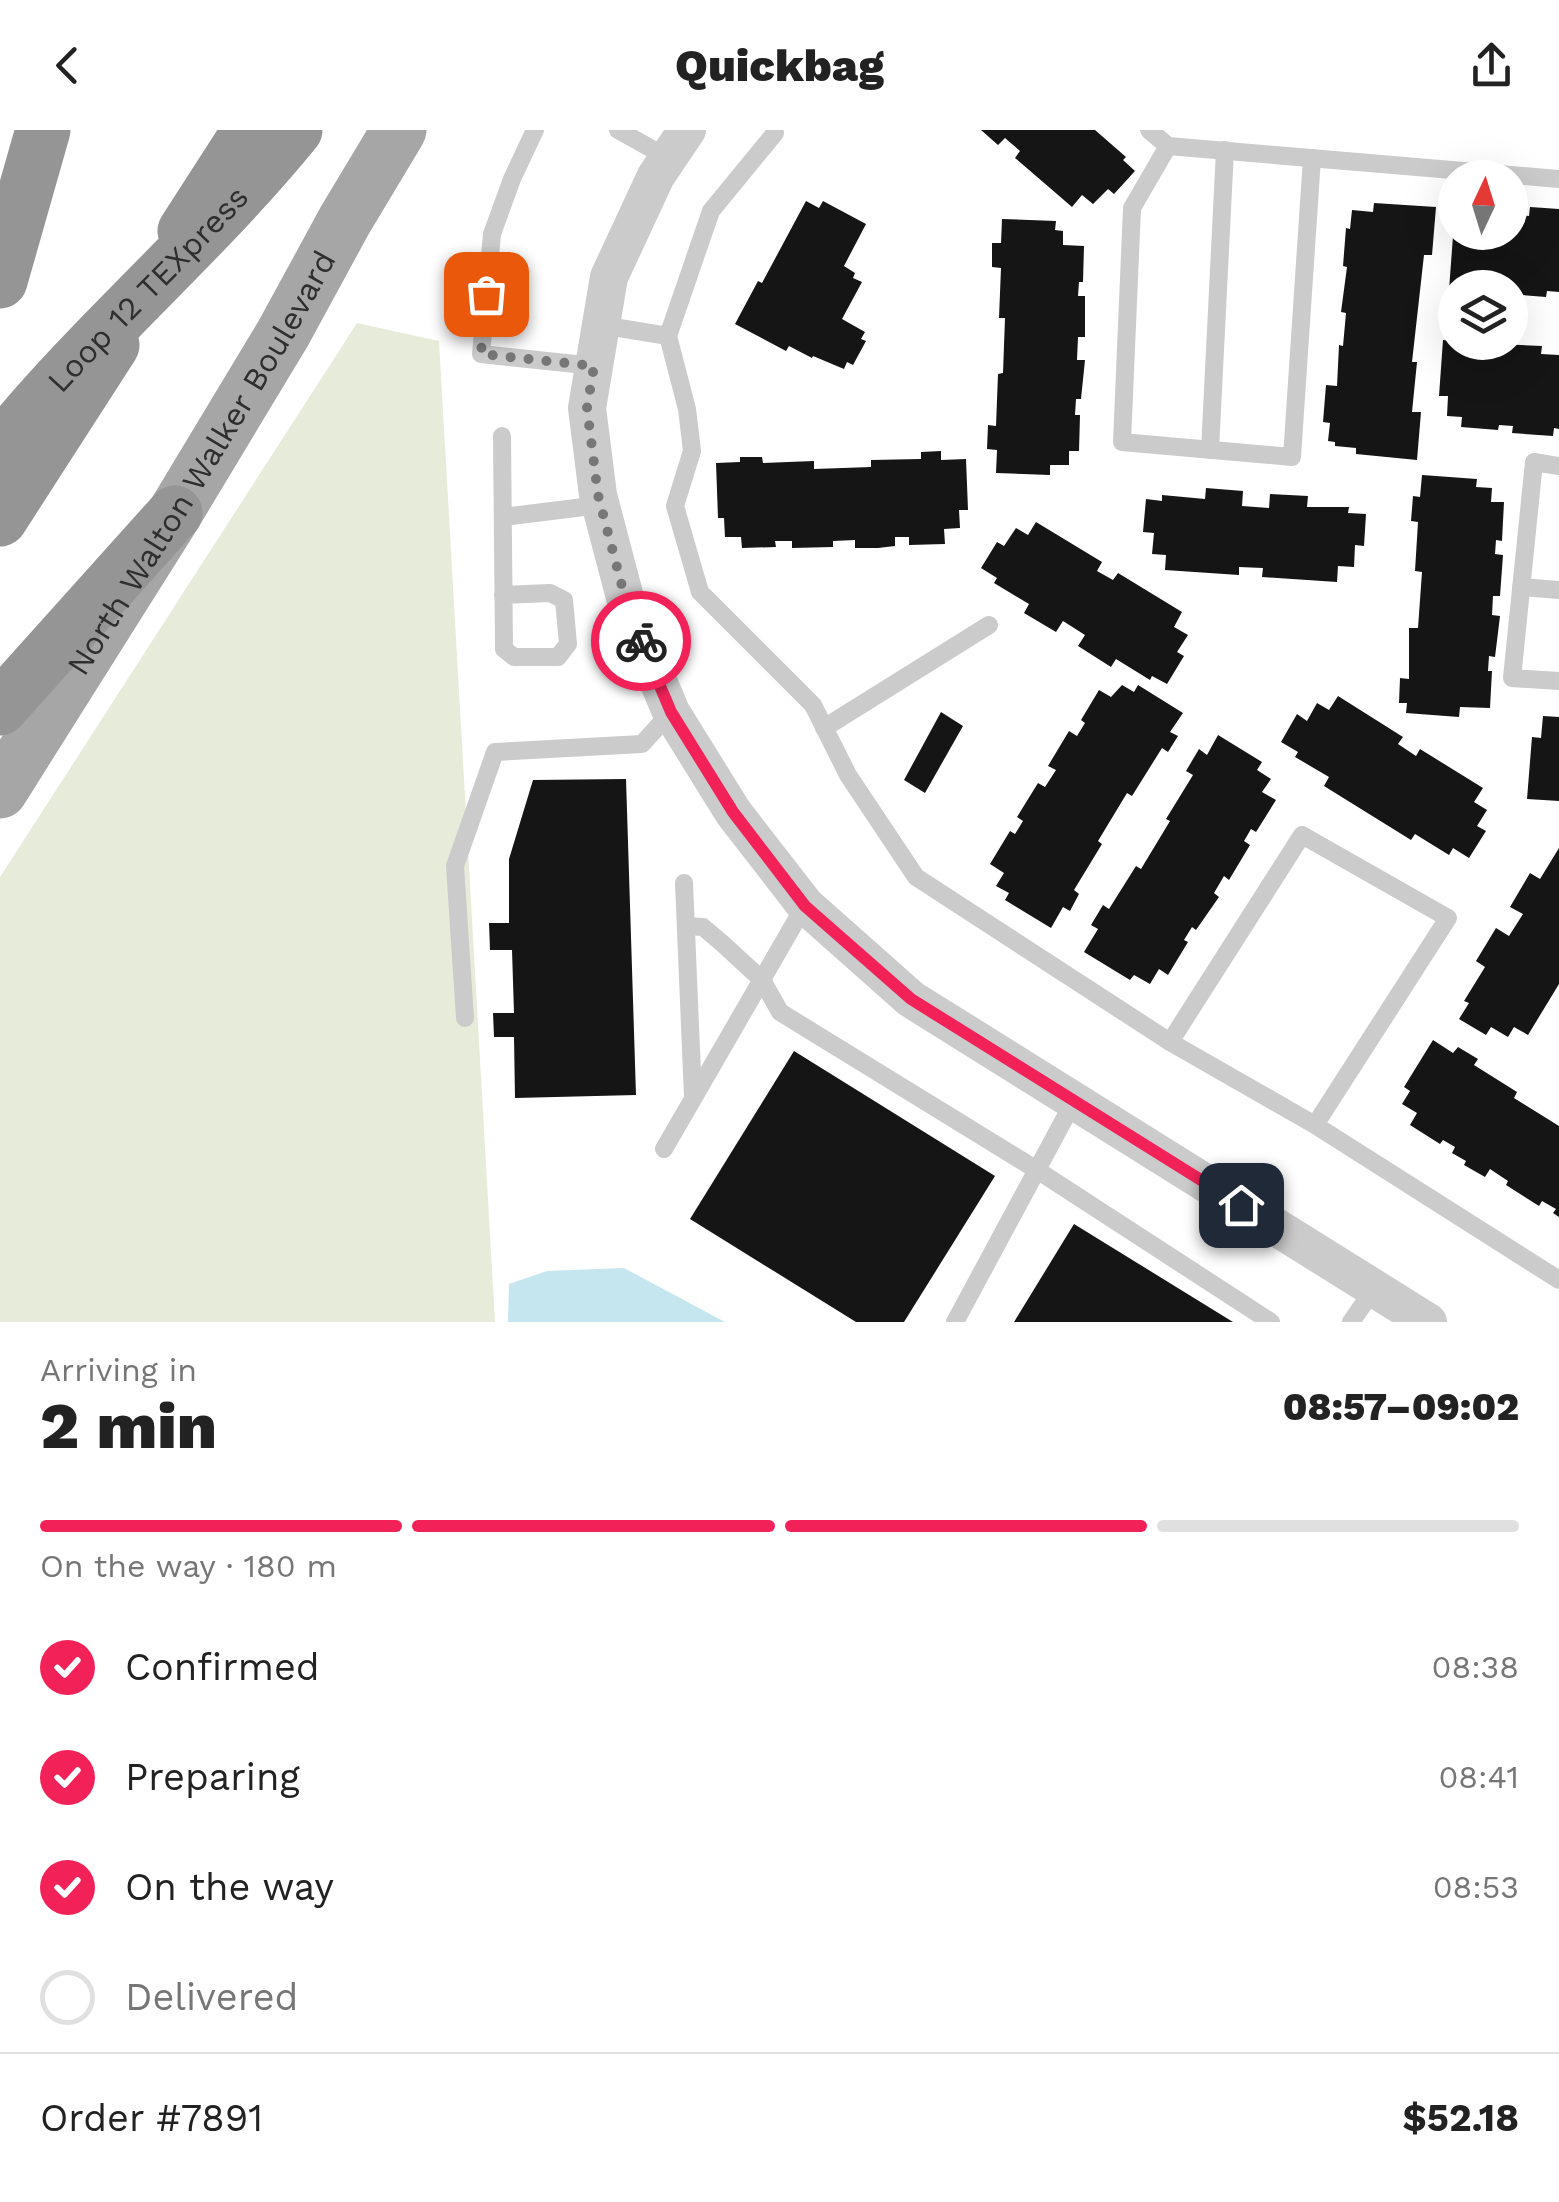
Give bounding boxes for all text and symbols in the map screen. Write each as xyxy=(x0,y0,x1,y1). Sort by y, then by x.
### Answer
icon: back xyxy=(40,38,95,93)
icon: share xyxy=(1464,38,1519,93)
text: Quickbag xyxy=(675,39,884,92)
north arrow xyxy=(1438,160,1528,250)
map controls xyxy=(1438,160,1528,360)
street label: Loop 12 TEXpress xyxy=(39,178,256,400)
street label: North Walton Walker Boulevard xyxy=(59,244,344,682)
pin xyxy=(444,252,529,337)
icon: bag xyxy=(459,267,514,322)
button: layers xyxy=(1438,270,1528,360)
courier xyxy=(591,591,691,691)
icon: bike xyxy=(614,614,669,669)
pin xyxy=(1199,1163,1284,1248)
icon: home xyxy=(1214,1178,1269,1233)
text: Arriving in xyxy=(40,1351,197,1389)
text: 08:57–09:02 xyxy=(1283,1385,1519,1429)
text: 2 min xyxy=(40,1388,217,1464)
text: On the way · 180 m xyxy=(40,1547,337,1585)
icon: check xyxy=(40,1640,95,1695)
text: Confirmed xyxy=(125,1645,320,1689)
text: 08:38 xyxy=(1432,1648,1519,1686)
icon: check xyxy=(40,1750,95,1805)
text: Preparing xyxy=(125,1755,300,1799)
text: 08:41 xyxy=(1438,1758,1519,1796)
icon: check xyxy=(40,1860,95,1915)
text: On the way xyxy=(125,1865,334,1909)
text: 08:53 xyxy=(1433,1868,1519,1906)
text: Delivered xyxy=(125,1975,298,2019)
text: Order #7891 xyxy=(40,2096,263,2140)
text: $52.18 xyxy=(1402,2096,1519,2140)

